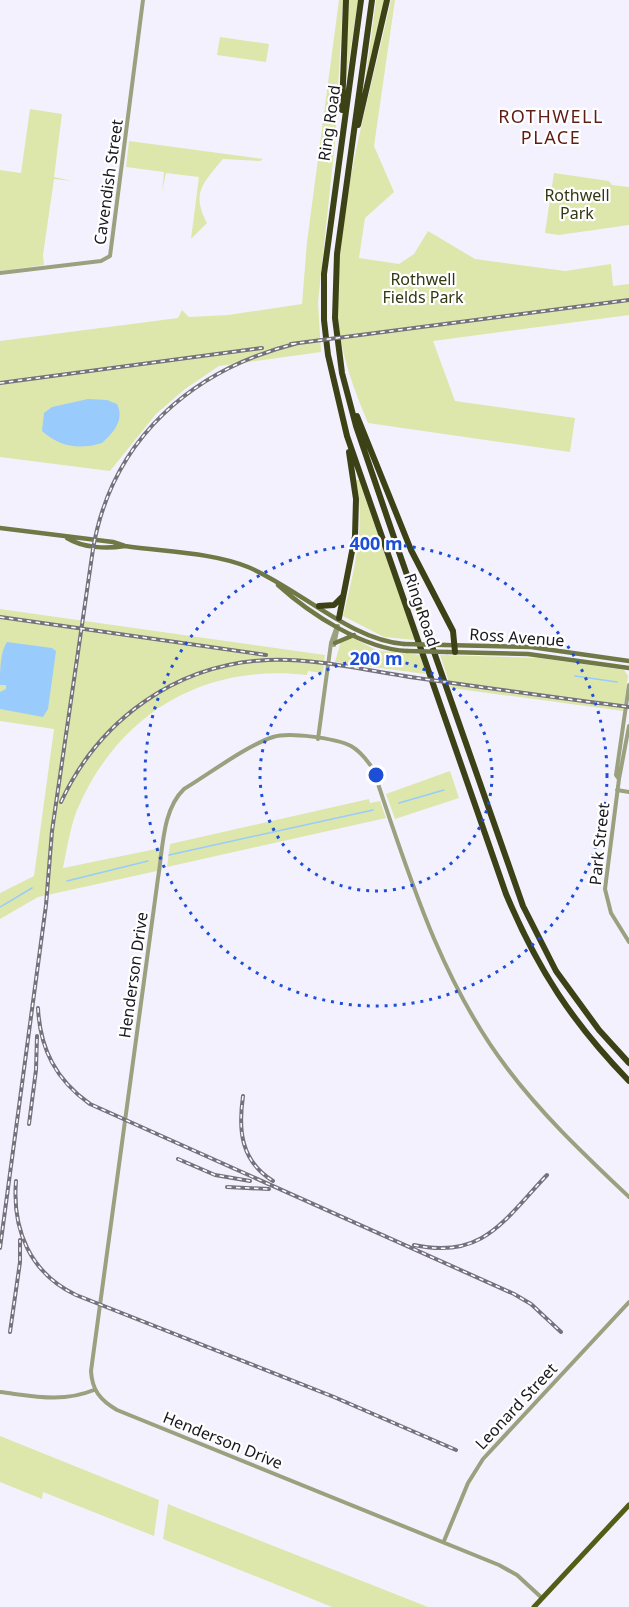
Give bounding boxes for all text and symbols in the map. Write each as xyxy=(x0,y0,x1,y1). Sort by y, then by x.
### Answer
street label: Ring Road xyxy=(313,84,345,162)
district label: ROTHWELL PLACE xyxy=(498,104,604,149)
street label: Cavendish Street xyxy=(88,118,128,246)
park label: Rothwell Park xyxy=(544,184,610,224)
park label: Rothwell Fields Park xyxy=(382,268,464,308)
text: 400 m xyxy=(349,531,403,555)
street label: Ring Road xyxy=(399,570,445,650)
street label: Ross Avenue xyxy=(469,623,565,651)
text: 200 m xyxy=(349,646,403,670)
centre of rings xyxy=(366,765,386,785)
street label: Park Street xyxy=(584,802,614,886)
street label: Henderson Drive xyxy=(113,910,153,1040)
street label: Leonard Street xyxy=(470,1358,562,1454)
street label: Henderson Drive xyxy=(160,1406,286,1474)

